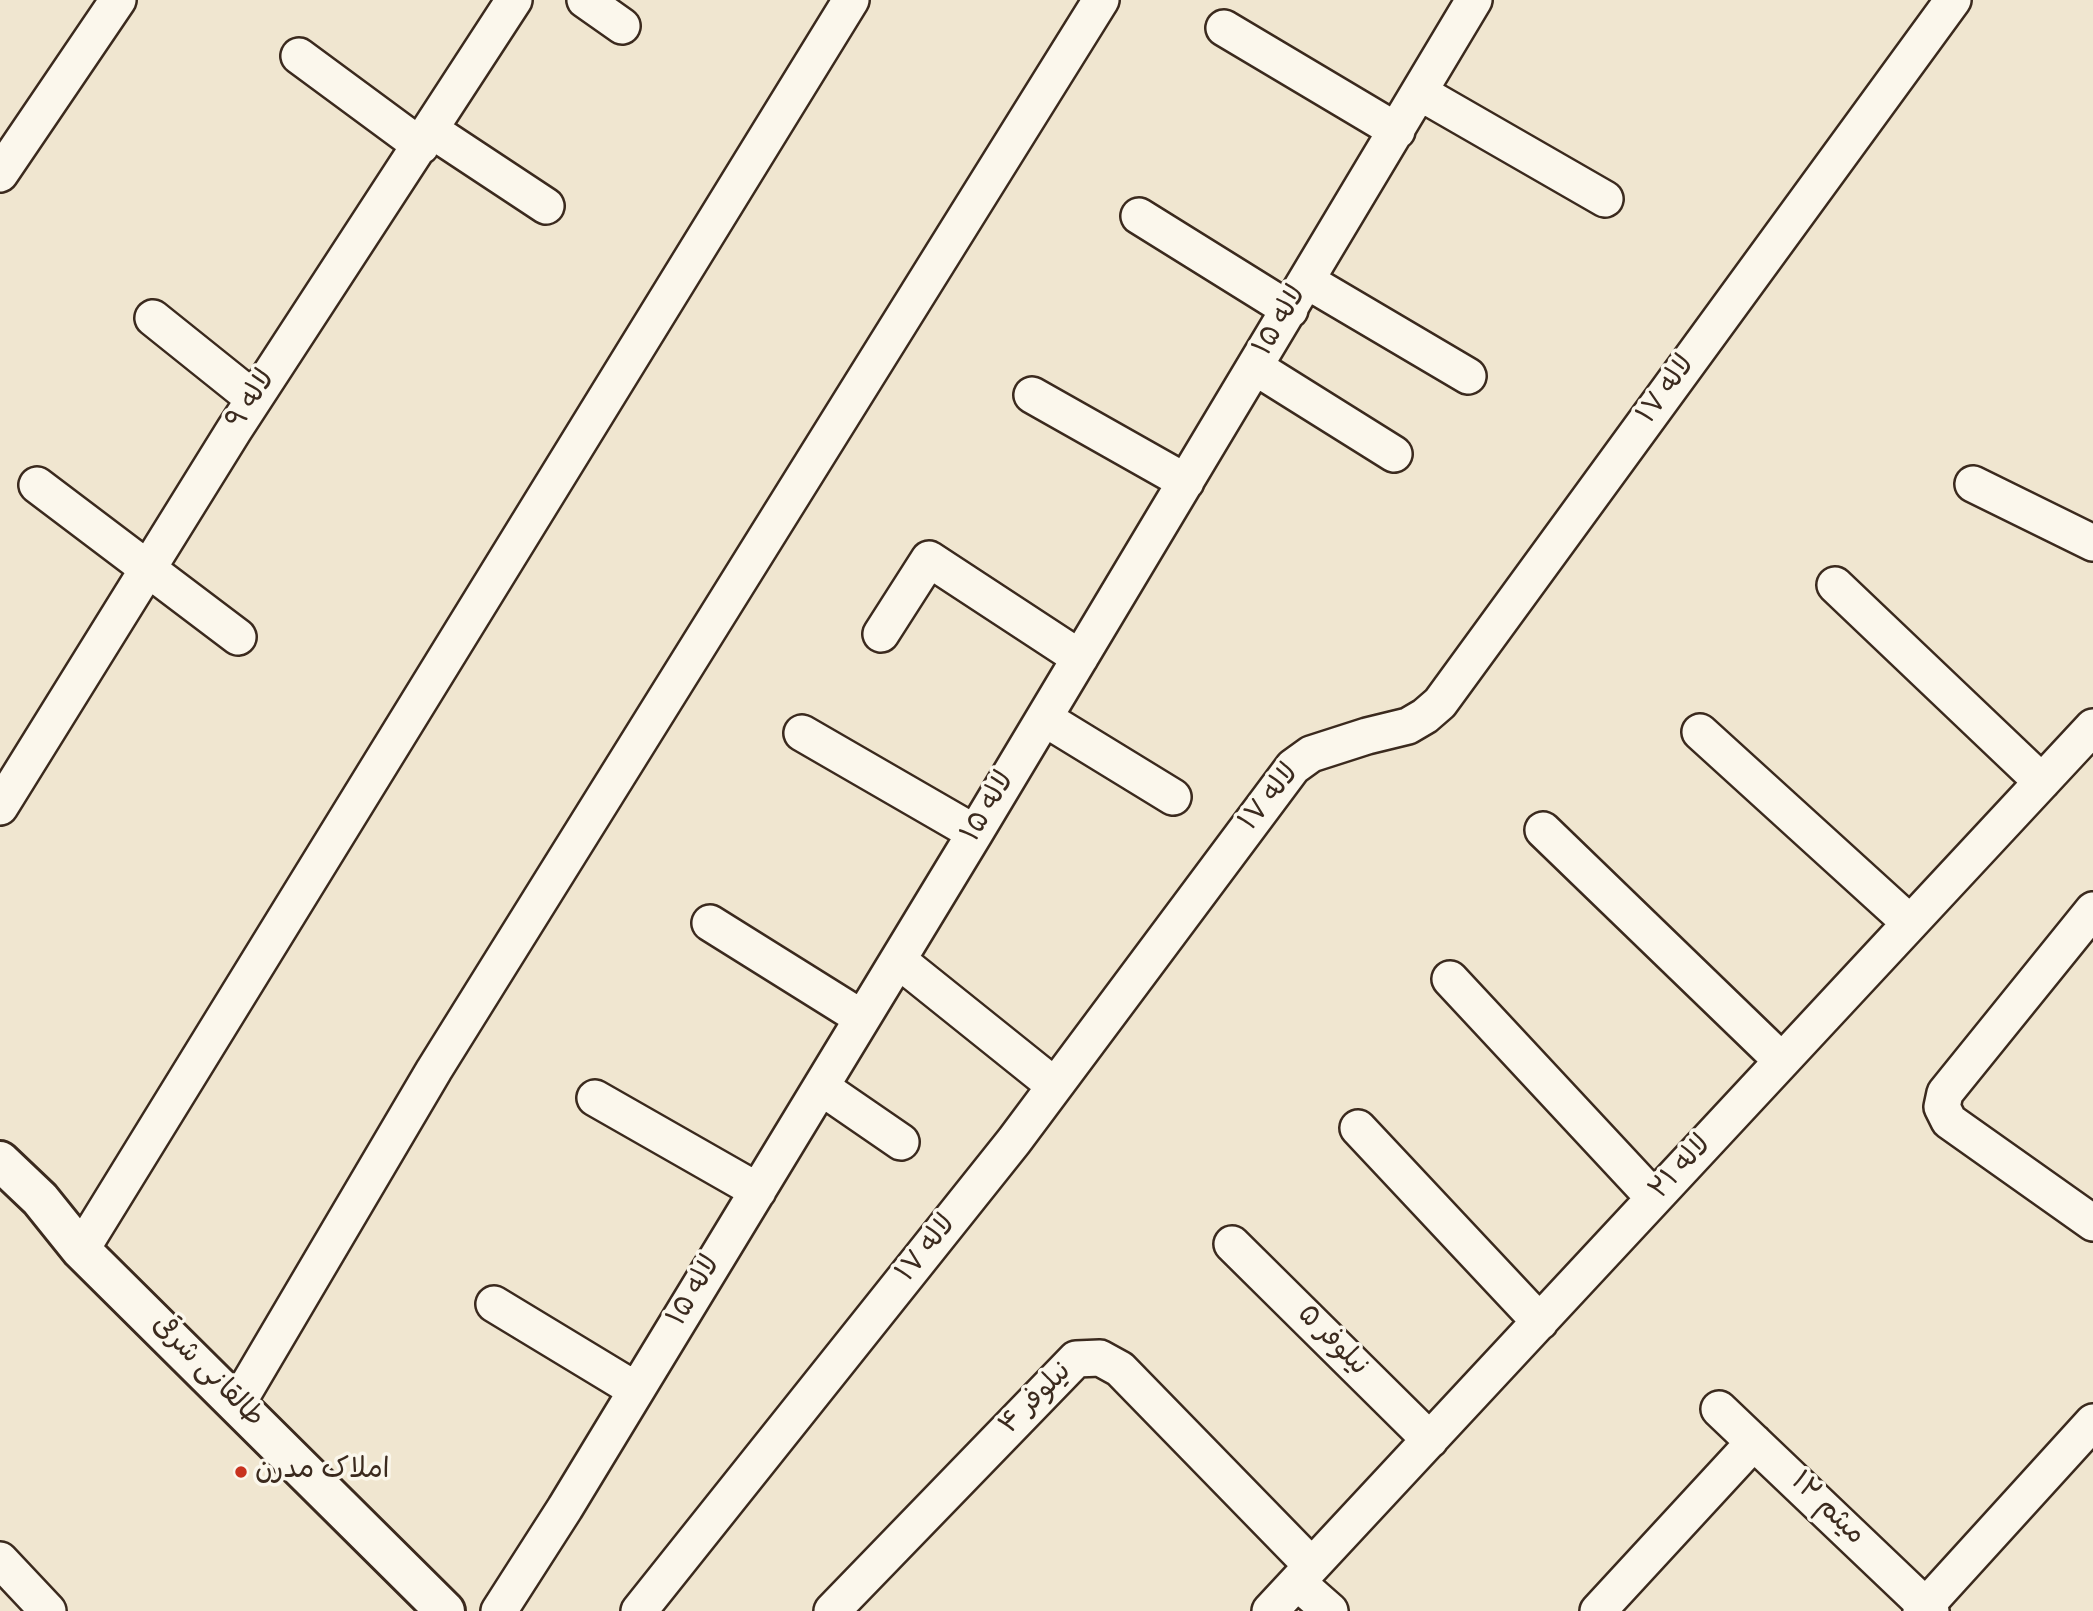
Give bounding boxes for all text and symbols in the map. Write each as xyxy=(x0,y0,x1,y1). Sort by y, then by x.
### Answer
street label: لاله ۱۵ xyxy=(1248,281,1316,363)
street label: لاله ۱۷ xyxy=(1632,350,1704,432)
street label: لاله ۹ xyxy=(222,365,284,437)
street label: لاله ۱۷ xyxy=(1234,759,1308,839)
street label: لاله ۱۵ xyxy=(956,767,1024,849)
street label: لاله ۲۱ xyxy=(1644,1130,1720,1208)
street label: لاله ۱۷ xyxy=(891,1210,965,1290)
street label: لاله ۱۵ xyxy=(662,1251,730,1333)
street label: نیلوفر ۵ xyxy=(1288,1299,1374,1385)
street label: طالقانی شرقی xyxy=(143,1310,269,1436)
street label: نیلوفر ۴ xyxy=(994,1357,1080,1443)
place label: املاک مدرن xyxy=(255,1455,390,1489)
marker: املاک مدرن xyxy=(233,1464,249,1480)
street label: میثم ۱۲ xyxy=(1782,1466,1870,1554)

